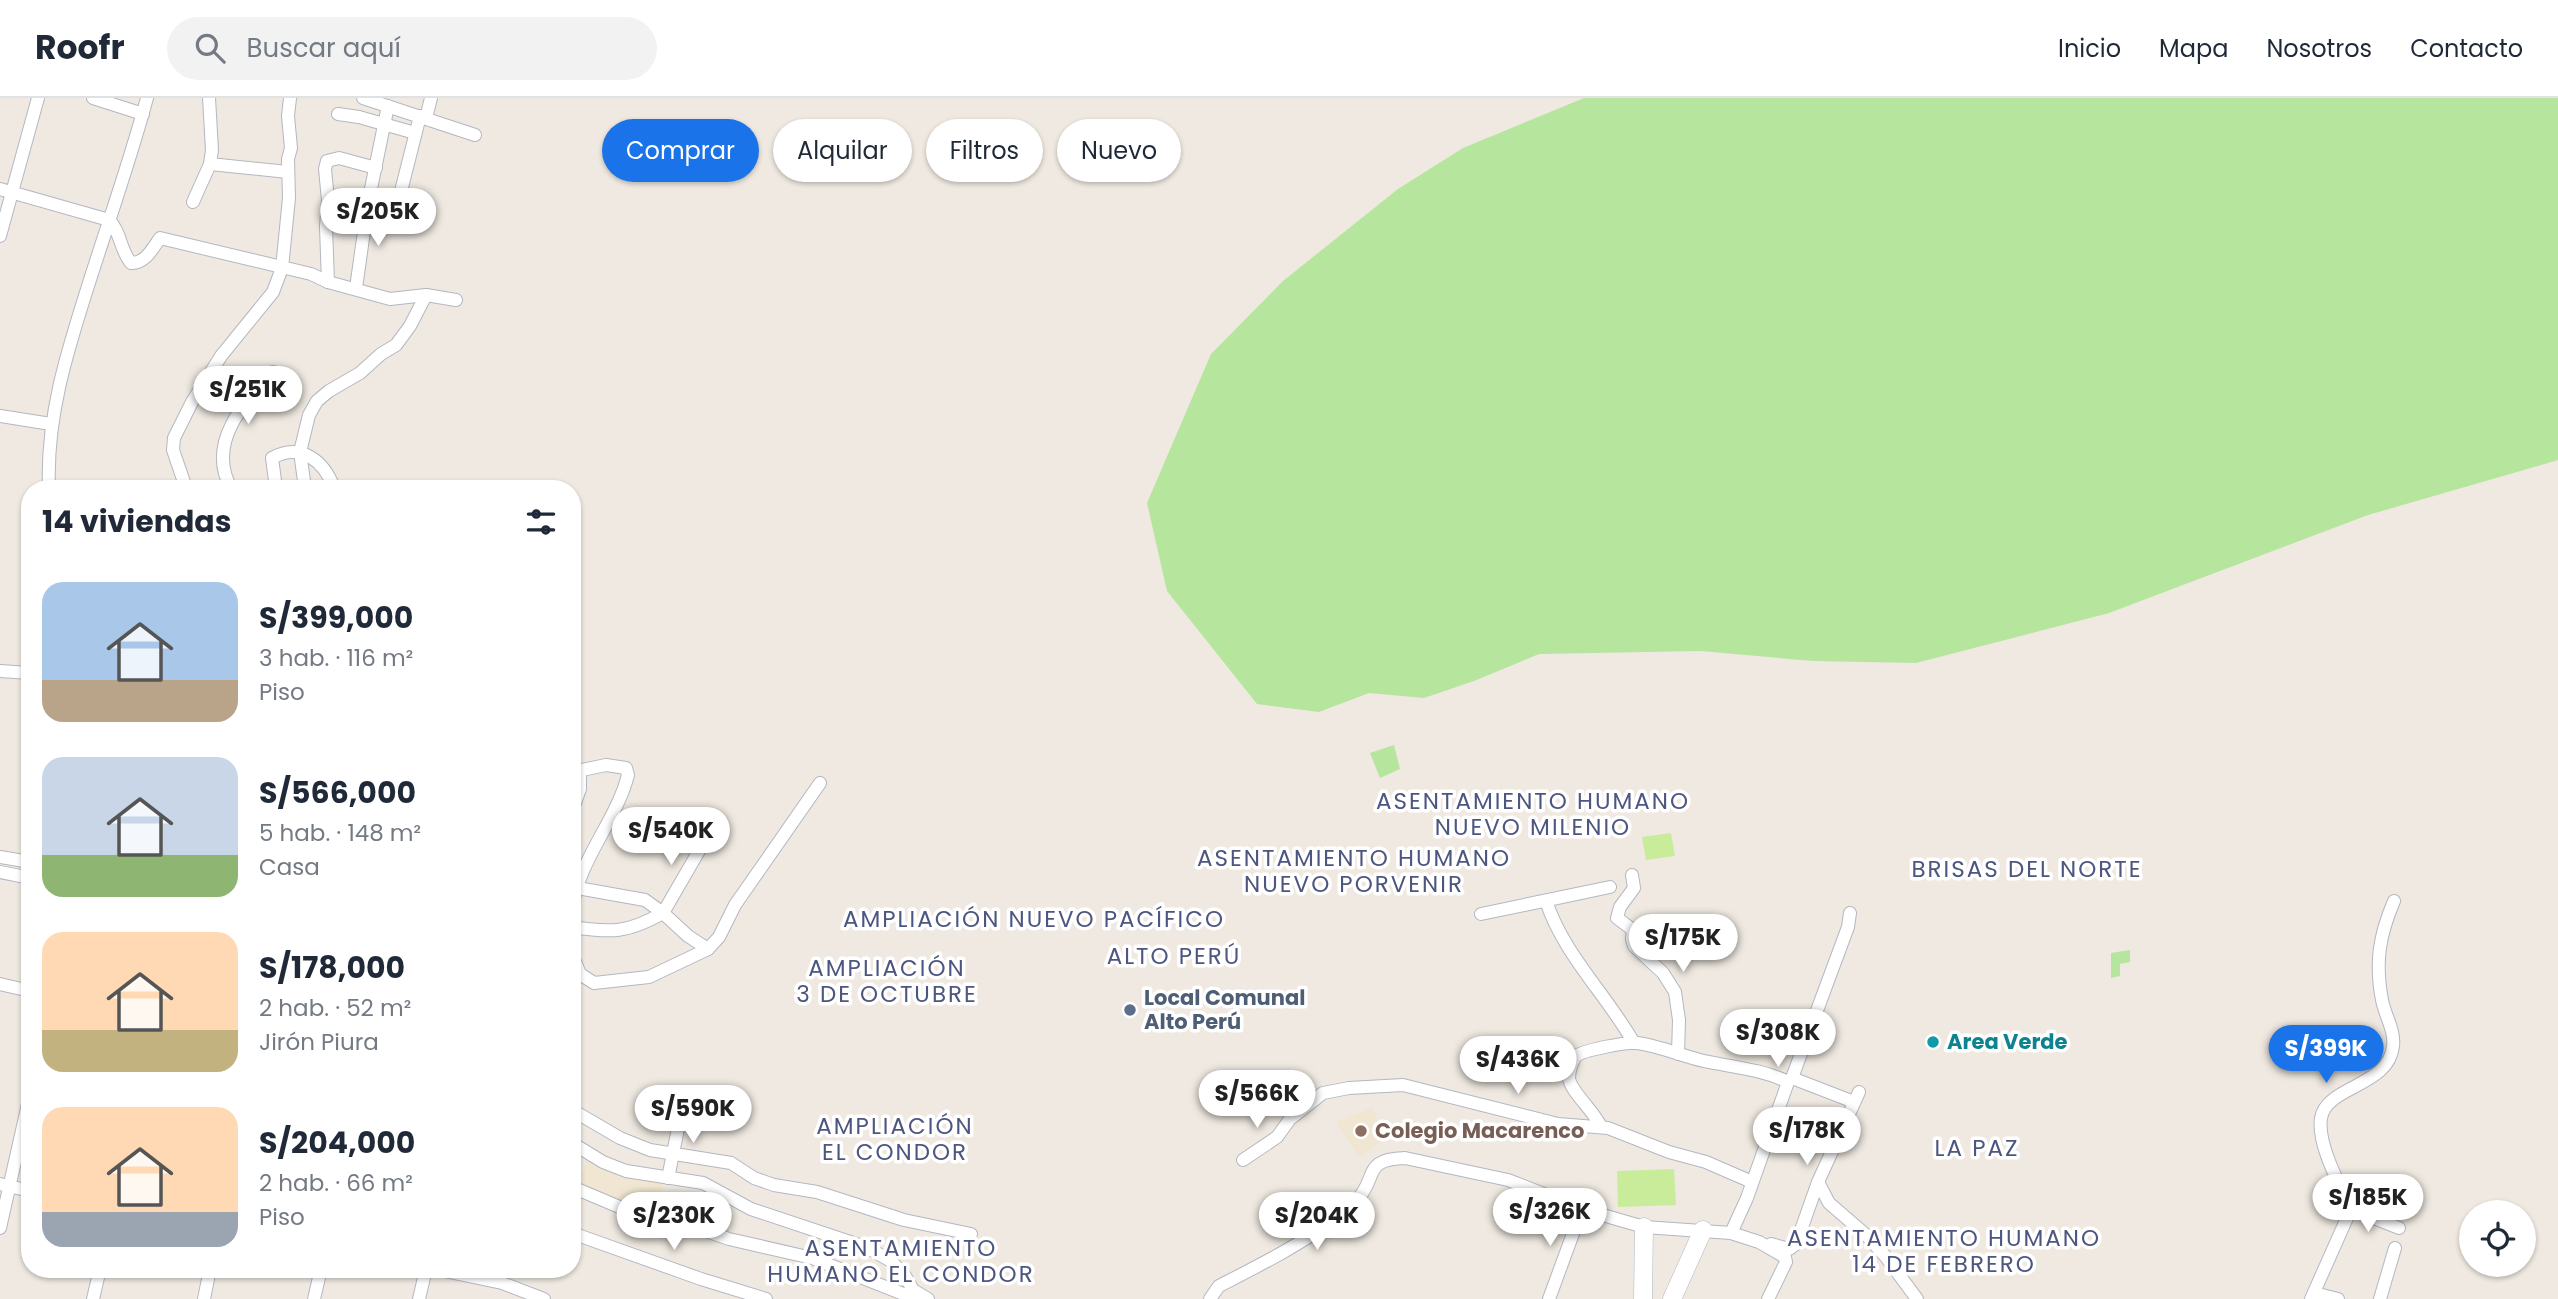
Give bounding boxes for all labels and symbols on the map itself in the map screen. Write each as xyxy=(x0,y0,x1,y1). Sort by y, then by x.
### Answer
pin: S/205K xyxy=(321,188,435,248)
pin: S/251K xyxy=(191,366,305,426)
district label: ASENTAMIENTO HUMANO NUEVO MILENIO xyxy=(1376,785,1690,843)
pin: S/540K xyxy=(614,808,728,867)
district label: ASENTAMIENTO HUMANO NUEVO PORVENIR xyxy=(1197,842,1511,900)
district label: BRISAS DEL NORTE xyxy=(1912,853,2143,885)
district label: AMPLIACIÓN NUEVO PACÍFICO xyxy=(843,903,1225,935)
pin: S/175K xyxy=(1626,914,1740,974)
district label: ALTO PERÚ xyxy=(1107,940,1241,972)
district label: AMPLIACIÓN 3 DE OCTUBRE xyxy=(796,952,978,1010)
place label: Local Comunal Alto Perú xyxy=(1144,983,1305,1036)
marker: Local Comunal Alto Perú xyxy=(1122,1002,1138,1018)
pin: S/308K xyxy=(1721,1010,1835,1069)
pin: S/399K xyxy=(2269,1026,2383,1085)
place label: Area Verde xyxy=(1947,1027,2068,1056)
marker: Area Verde xyxy=(1925,1034,1941,1050)
pin: S/436K xyxy=(1461,1037,1575,1096)
pin: S/566K xyxy=(1200,1070,1314,1130)
pin: S/590K xyxy=(636,1086,750,1145)
pin: S/178K xyxy=(1750,1108,1864,1167)
district label: AMPLIACIÓN EL CONDOR xyxy=(816,1110,974,1168)
place label: Colegio Macarenco xyxy=(1375,1116,1584,1145)
marker: Colegio Macarenco xyxy=(1353,1123,1369,1139)
district label: LA PAZ xyxy=(1935,1132,2019,1164)
pin: S/185K xyxy=(2311,1174,2425,1234)
pin: S/326K xyxy=(1493,1188,1607,1248)
pin: S/230K xyxy=(617,1192,731,1252)
pin: S/204K xyxy=(1260,1192,1374,1252)
district label: ASENTAMIENTO HUMANO 14 DE FEBRERO xyxy=(1787,1222,2101,1280)
district label: ASENTAMIENTO HUMANO EL CONDOR xyxy=(767,1232,1035,1290)

